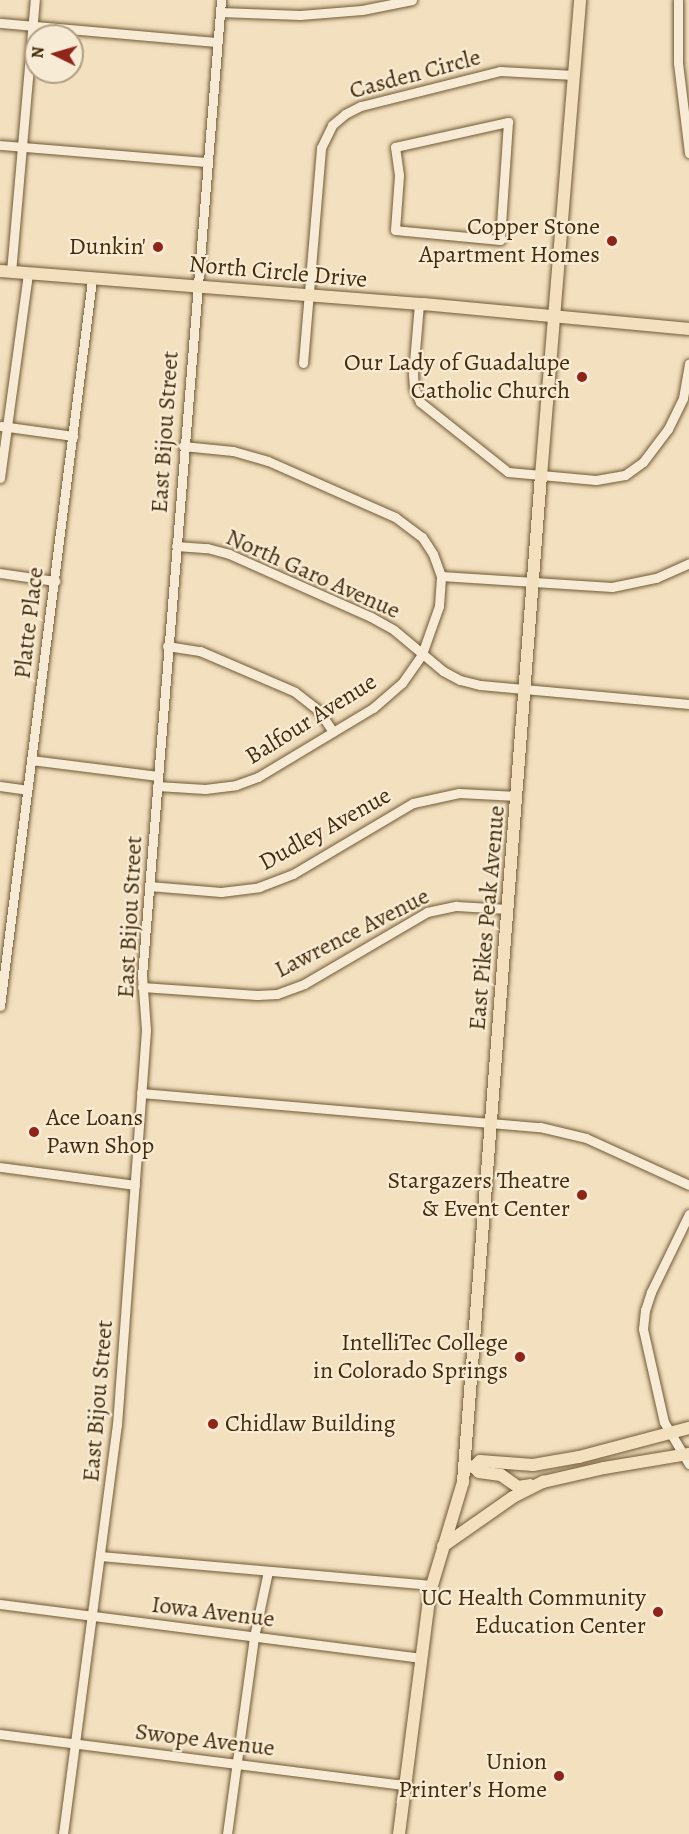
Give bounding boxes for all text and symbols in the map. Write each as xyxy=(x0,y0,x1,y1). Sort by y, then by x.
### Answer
north arrow xyxy=(24,24,84,84)
street label: Casden Circle xyxy=(346,43,484,105)
text: N xyxy=(27,46,50,59)
place label: Copper Stone Apartment Homes xyxy=(419,213,600,269)
place label: Dunkin' xyxy=(69,233,146,261)
marker: Copper Stone Apartment Homes xyxy=(605,234,619,248)
marker: Dunkin' xyxy=(151,240,165,254)
street label: North Circle Drive xyxy=(188,250,368,294)
place label: Our Lady of Guadalupe Catholic Church xyxy=(344,349,570,405)
street label: East Bijou Street xyxy=(145,350,185,514)
marker: Our Lady of Guadalupe Catholic Church xyxy=(575,370,589,384)
street label: North Garo Avenue xyxy=(222,523,404,625)
street label: Platte Place xyxy=(8,565,50,681)
street label: Balfour Avenue xyxy=(240,667,382,771)
street label: Dudley Avenue xyxy=(254,781,396,877)
street label: East Pikes Peak Avenue xyxy=(463,804,511,1032)
street label: East Bijou Street xyxy=(111,835,149,999)
street label: Lawrence Avenue xyxy=(270,882,434,984)
place label: Ace Loans Pawn Shop xyxy=(46,1104,154,1160)
marker: Ace Loans Pawn Shop xyxy=(27,1125,41,1139)
place label: Stargazers Theatre & Event Center xyxy=(387,1167,570,1223)
marker: Stargazers Theatre & Event Center xyxy=(575,1188,589,1202)
street label: East Bijou Street xyxy=(77,1319,119,1483)
place label: IntelliTec College in Colorado Springs xyxy=(313,1329,508,1385)
marker: IntelliTec College in Colorado Springs xyxy=(513,1350,527,1364)
place label: Chidlaw Building xyxy=(225,1410,396,1438)
marker: Chidlaw Building xyxy=(206,1417,220,1431)
place label: UC Health Community Education Center xyxy=(421,1584,646,1640)
street label: Iowa Avenue xyxy=(150,1590,276,1634)
marker: UC Health Community Education Center xyxy=(651,1605,665,1619)
street label: Swope Avenue xyxy=(134,1717,276,1763)
place label: Union Printer's Home xyxy=(398,1748,547,1804)
marker: Union Printer's Home xyxy=(552,1769,566,1783)

